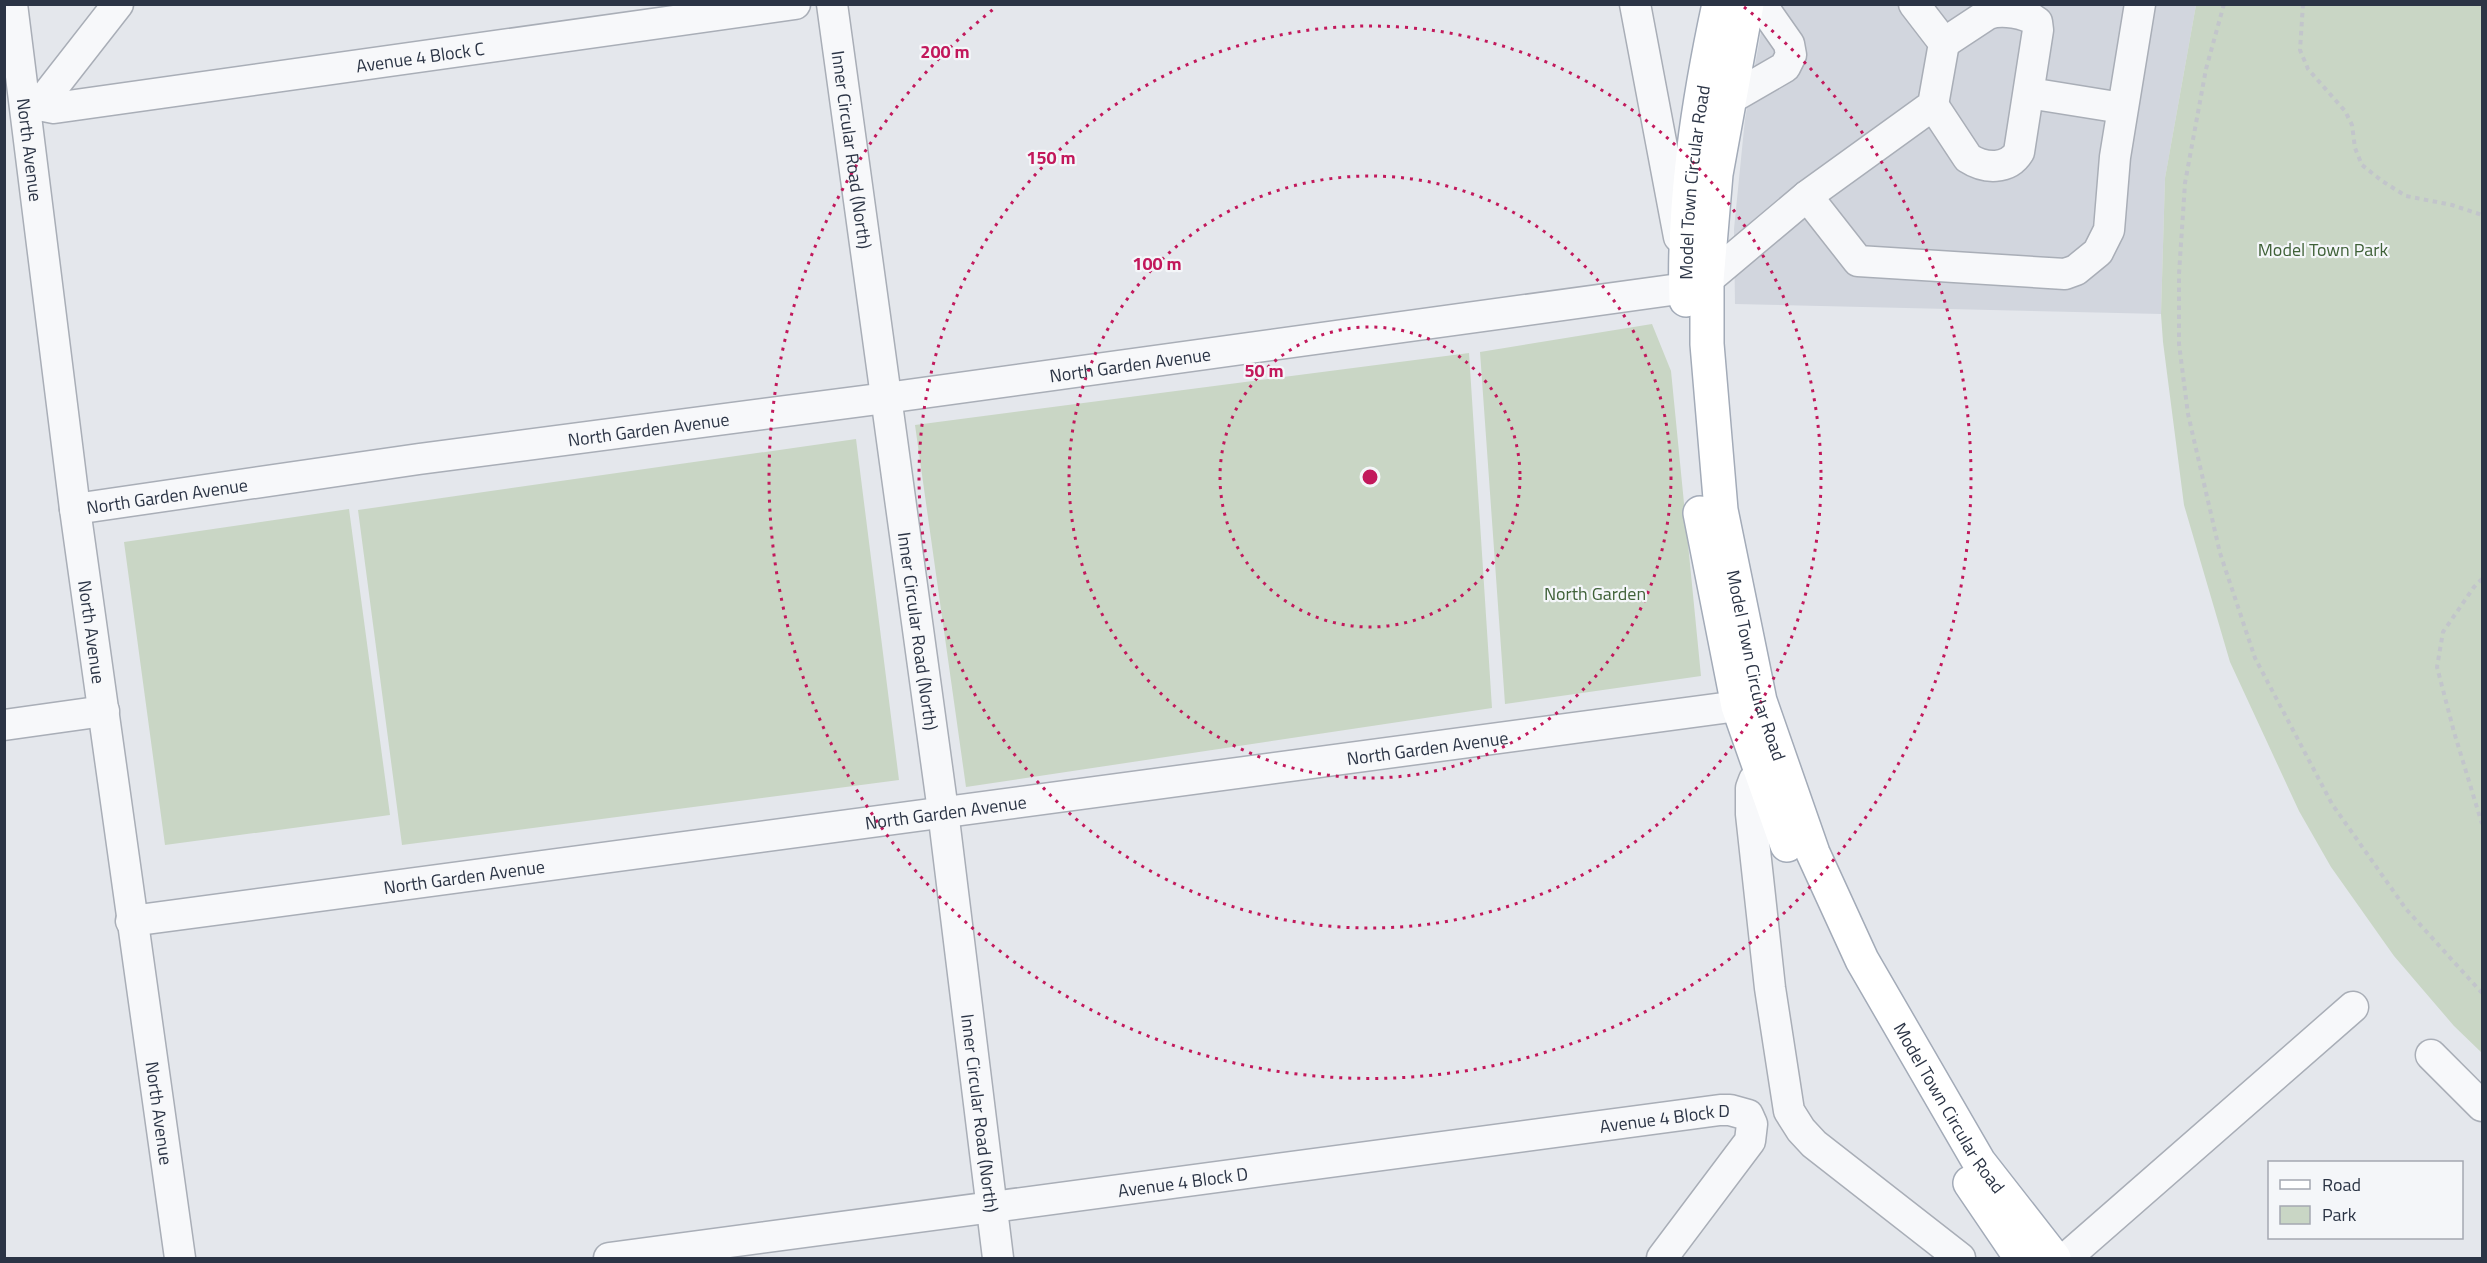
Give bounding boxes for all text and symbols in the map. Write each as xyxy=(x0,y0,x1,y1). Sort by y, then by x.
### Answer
street label: Avenue 4 Block C xyxy=(354,34,486,79)
text: 200 m xyxy=(920,38,970,65)
street label: Inner Circular Road (North) xyxy=(825,49,879,251)
street label: Model Town Circular Road xyxy=(1672,83,1717,280)
street label: North Avenue xyxy=(10,97,50,203)
text: 150 m xyxy=(1026,144,1076,171)
park label: Model Town Park xyxy=(2258,236,2389,263)
text: 100 m xyxy=(1132,250,1182,277)
street label: North Garden Avenue xyxy=(1048,340,1212,389)
text: 50 m xyxy=(1244,357,1284,384)
street label: North Garden Avenue xyxy=(566,405,731,453)
centre of rings xyxy=(1360,467,1380,487)
street label: North Garden Avenue xyxy=(85,471,249,521)
street label: Inner Circular Road (North) xyxy=(891,530,945,732)
street label: Model Town Circular Road xyxy=(1720,567,1793,764)
street label: North Avenue xyxy=(72,578,113,685)
park label: North Garden xyxy=(1544,580,1646,607)
street label: North Garden Avenue xyxy=(1345,723,1510,772)
street label: North Garden Avenue xyxy=(863,788,1028,836)
street label: North Garden Avenue xyxy=(382,852,546,901)
street label: Inner Circular Road (North) xyxy=(955,1012,1006,1214)
street label: Model Town Circular Road xyxy=(1887,1017,2012,1199)
street label: North Avenue xyxy=(139,1060,180,1167)
street label: Avenue 4 Block D xyxy=(1598,1097,1730,1139)
street label: Avenue 4 Block D xyxy=(1116,1159,1250,1204)
legend xyxy=(2268,1161,2463,1239)
text: Road xyxy=(2322,1171,2361,1198)
text: Park xyxy=(2322,1201,2357,1228)

